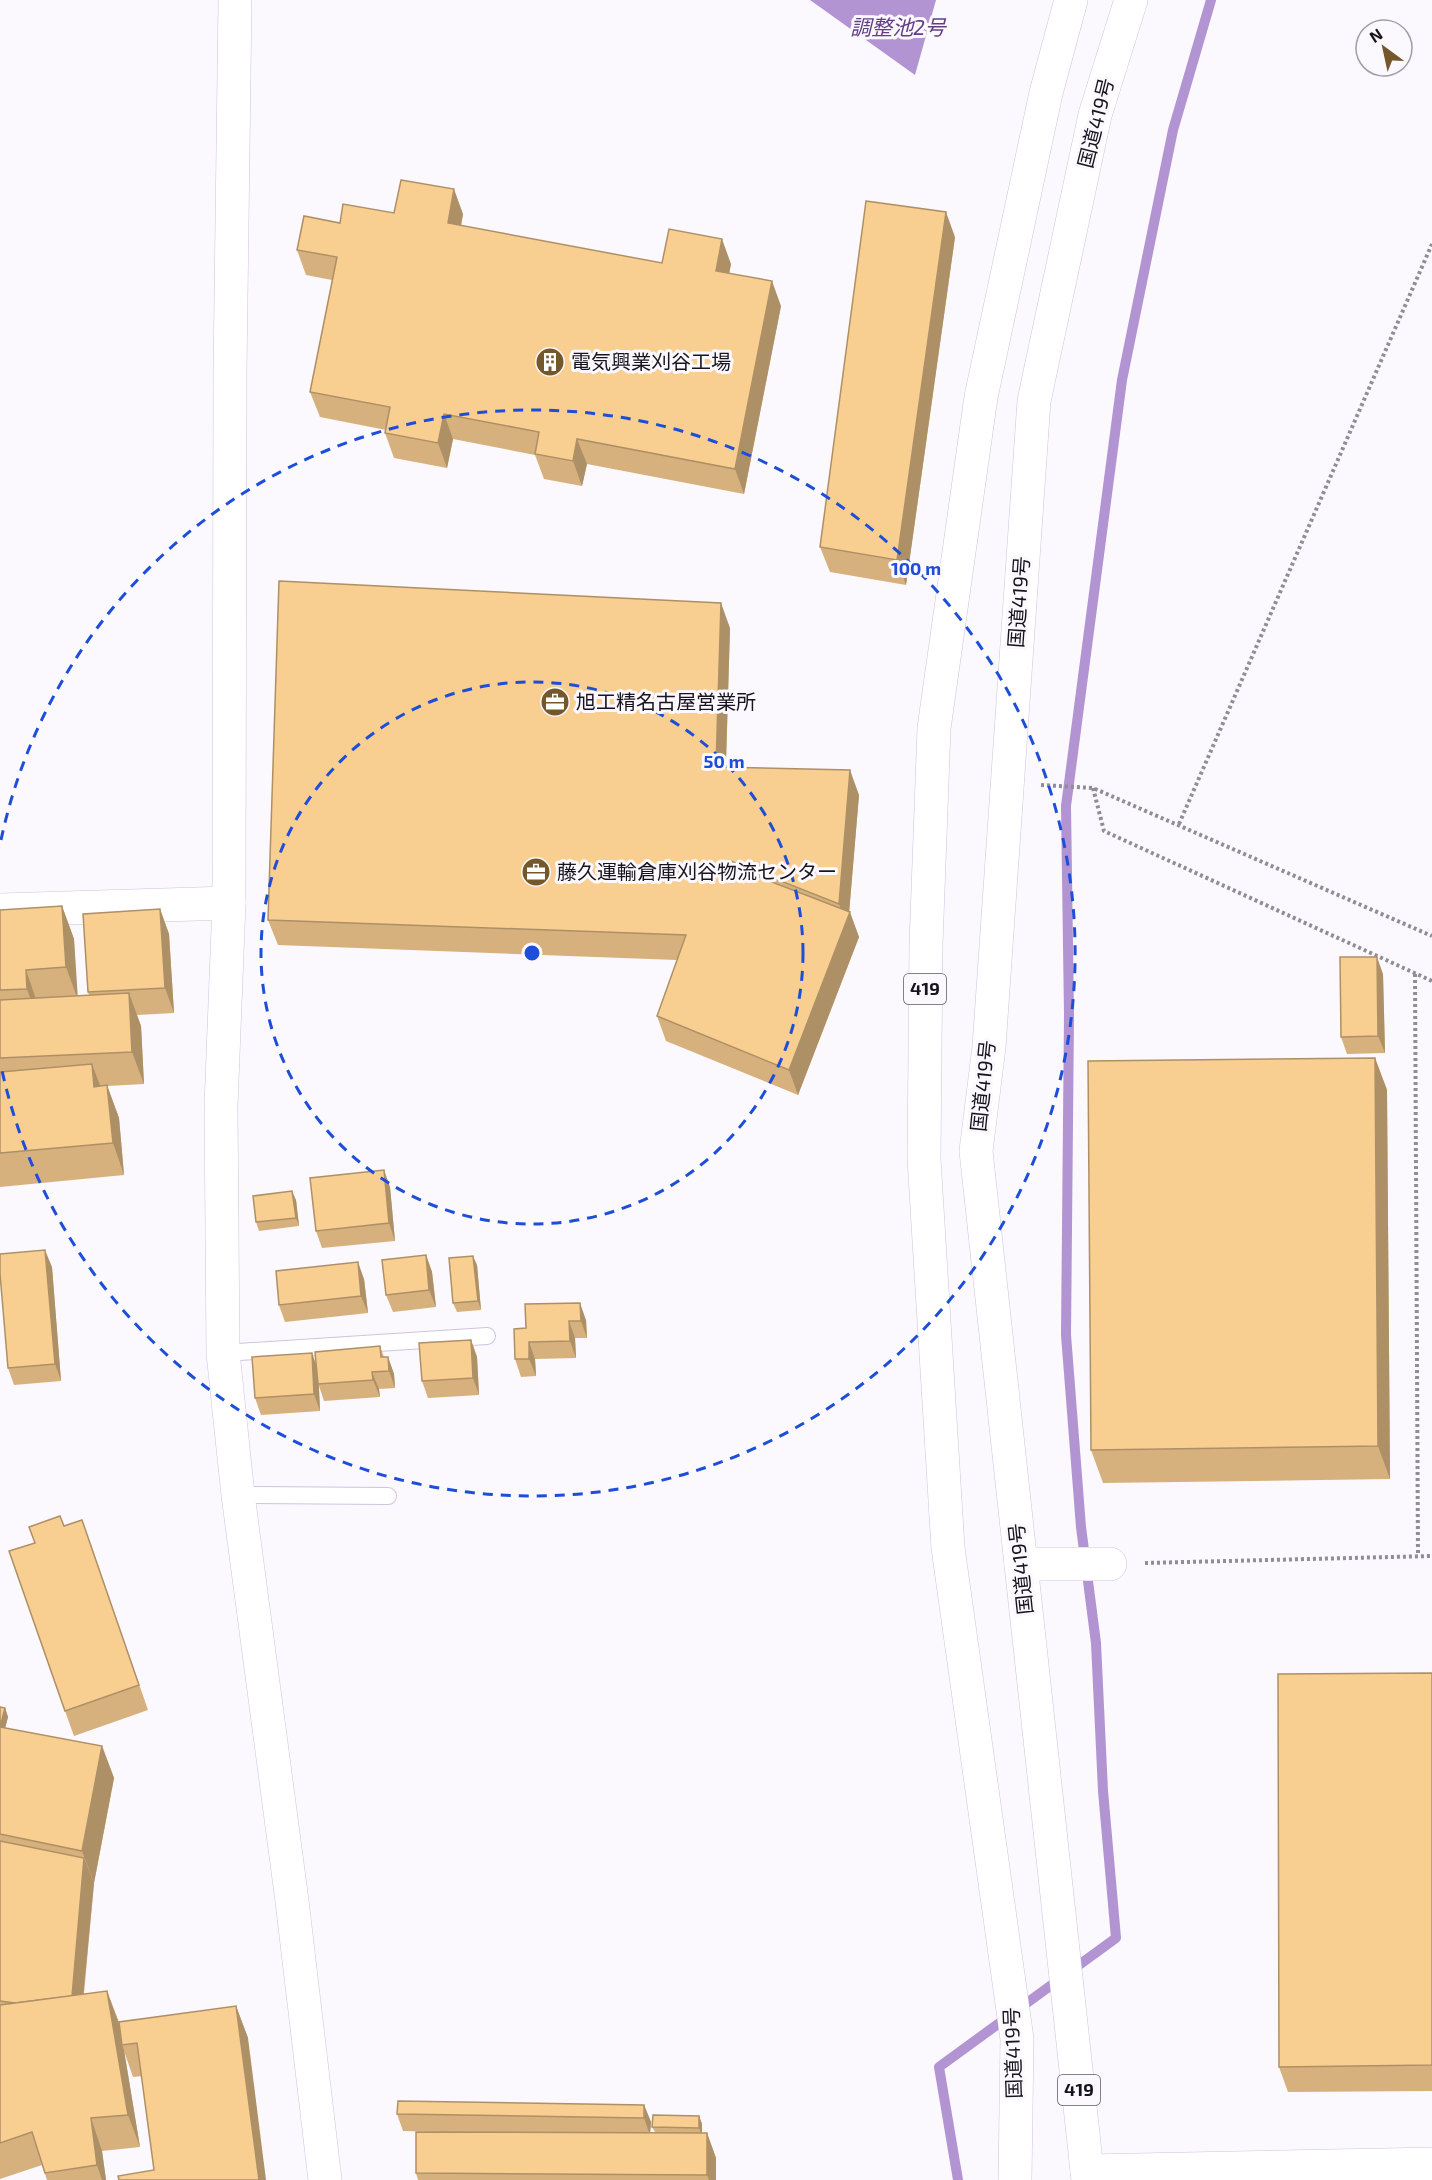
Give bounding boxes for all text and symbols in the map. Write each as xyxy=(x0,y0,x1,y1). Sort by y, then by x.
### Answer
water label: 調整池2号 xyxy=(850,14,948,39)
north arrow xyxy=(1354,18,1414,78)
text: N xyxy=(1366,24,1386,46)
street label: 国道419号 xyxy=(1072,75,1118,170)
building icon: 電気興業刈谷工場 xyxy=(534,346,566,378)
place label: 電気興業刈谷工場 xyxy=(571,349,731,373)
street label: 国道419号 xyxy=(1003,555,1033,649)
text: 100 m xyxy=(891,557,941,579)
office icon: 旭工精名古屋営業所 xyxy=(539,686,571,718)
place label: 旭工精名古屋営業所 xyxy=(576,689,756,713)
text: 50 m xyxy=(703,750,745,772)
office icon: 藤久運輸倉庫刈谷物流センター xyxy=(520,856,552,888)
place label: 藤久運輸倉庫刈谷物流センター xyxy=(557,859,837,883)
centre of rings xyxy=(522,943,542,963)
road number: 419 xyxy=(904,974,946,1004)
street label: 国道419号 xyxy=(965,1039,999,1133)
street label: 国道419号 xyxy=(1003,1522,1037,1616)
street label: 国道419号 xyxy=(998,2007,1026,2099)
road number: 419 xyxy=(1058,2075,1100,2105)

